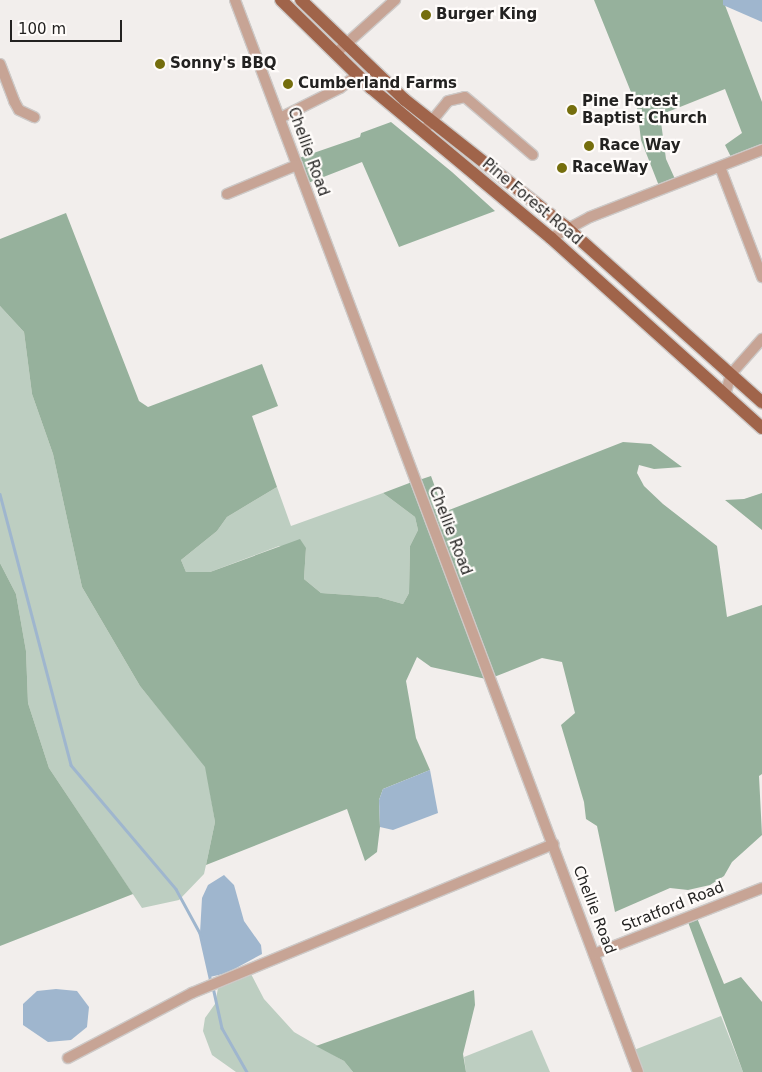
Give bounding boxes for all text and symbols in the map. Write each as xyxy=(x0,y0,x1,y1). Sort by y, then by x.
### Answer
place label: Burger King xyxy=(436,6,537,24)
marker: Burger King xyxy=(420,9,432,21)
scale bar xyxy=(12,10,125,42)
text: 100 m xyxy=(18,20,66,38)
place label: Sonny's BBQ xyxy=(170,55,277,73)
marker: Sonny's BBQ xyxy=(154,58,166,70)
place label: Cumberland Farms xyxy=(298,75,457,93)
marker: Cumberland Farms xyxy=(282,78,294,90)
place label: Pine Forest Baptist Church xyxy=(582,92,707,127)
marker: Pine Forest Baptist Church xyxy=(566,104,578,116)
street label: Chellie Road xyxy=(284,105,332,199)
place label: Race Way xyxy=(599,137,680,155)
marker: Race Way xyxy=(583,140,595,152)
street label: Pine Forest Road xyxy=(478,155,586,249)
place label: RaceWay xyxy=(572,159,648,177)
marker: RaceWay xyxy=(556,162,568,174)
street label: Chellie Road xyxy=(425,484,475,578)
street label: Chellie Road xyxy=(569,863,619,957)
street label: Stratford Road xyxy=(619,878,727,936)

